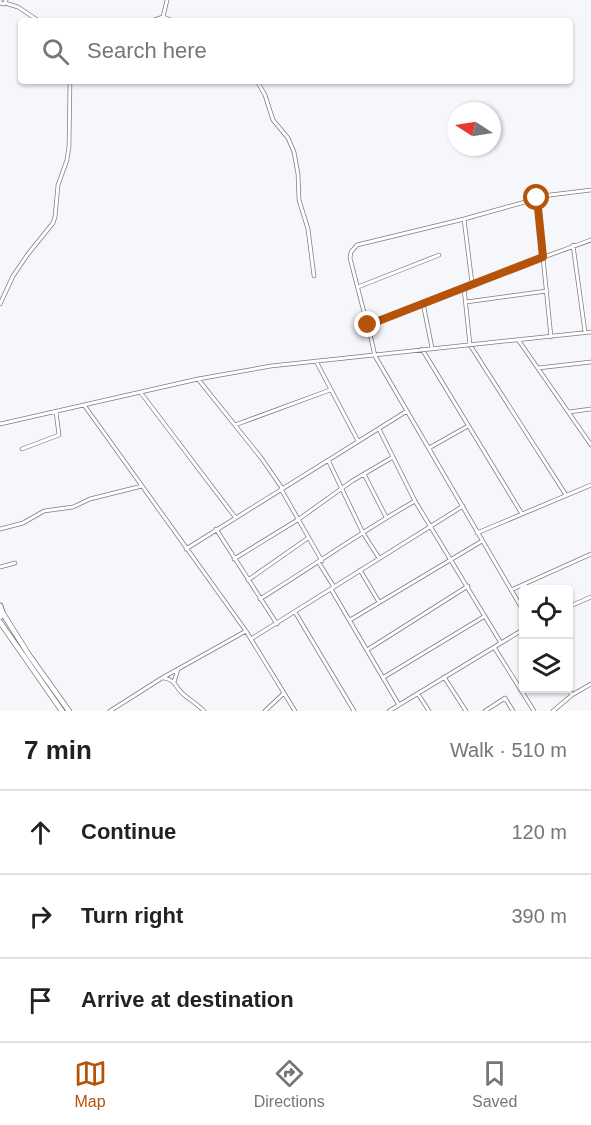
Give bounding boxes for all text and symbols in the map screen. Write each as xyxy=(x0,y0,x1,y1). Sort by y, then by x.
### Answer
search box xyxy=(18,18,573,84)
icon: search xyxy=(39,35,72,68)
text: Search here xyxy=(87,38,207,63)
north arrow xyxy=(447,102,501,156)
route start xyxy=(523,184,549,210)
route end xyxy=(354,311,380,337)
map controls xyxy=(519,585,573,693)
button: locate xyxy=(519,585,573,639)
button: layers xyxy=(519,639,573,693)
text: 7 min xyxy=(24,735,92,765)
text: Walk · 510 m xyxy=(450,739,567,761)
icon: ahead xyxy=(24,816,57,849)
text: Continue xyxy=(81,819,176,844)
text: 120 m xyxy=(511,821,567,843)
icon: right xyxy=(24,900,57,933)
text: Turn right xyxy=(81,903,183,928)
text: 390 m xyxy=(511,905,567,927)
icon: arrive xyxy=(24,984,57,1017)
text: Arrive at destination xyxy=(81,987,294,1012)
tab: Map xyxy=(74,1057,107,1111)
tab: Directions xyxy=(254,1057,325,1111)
tab: Saved xyxy=(472,1057,517,1111)

